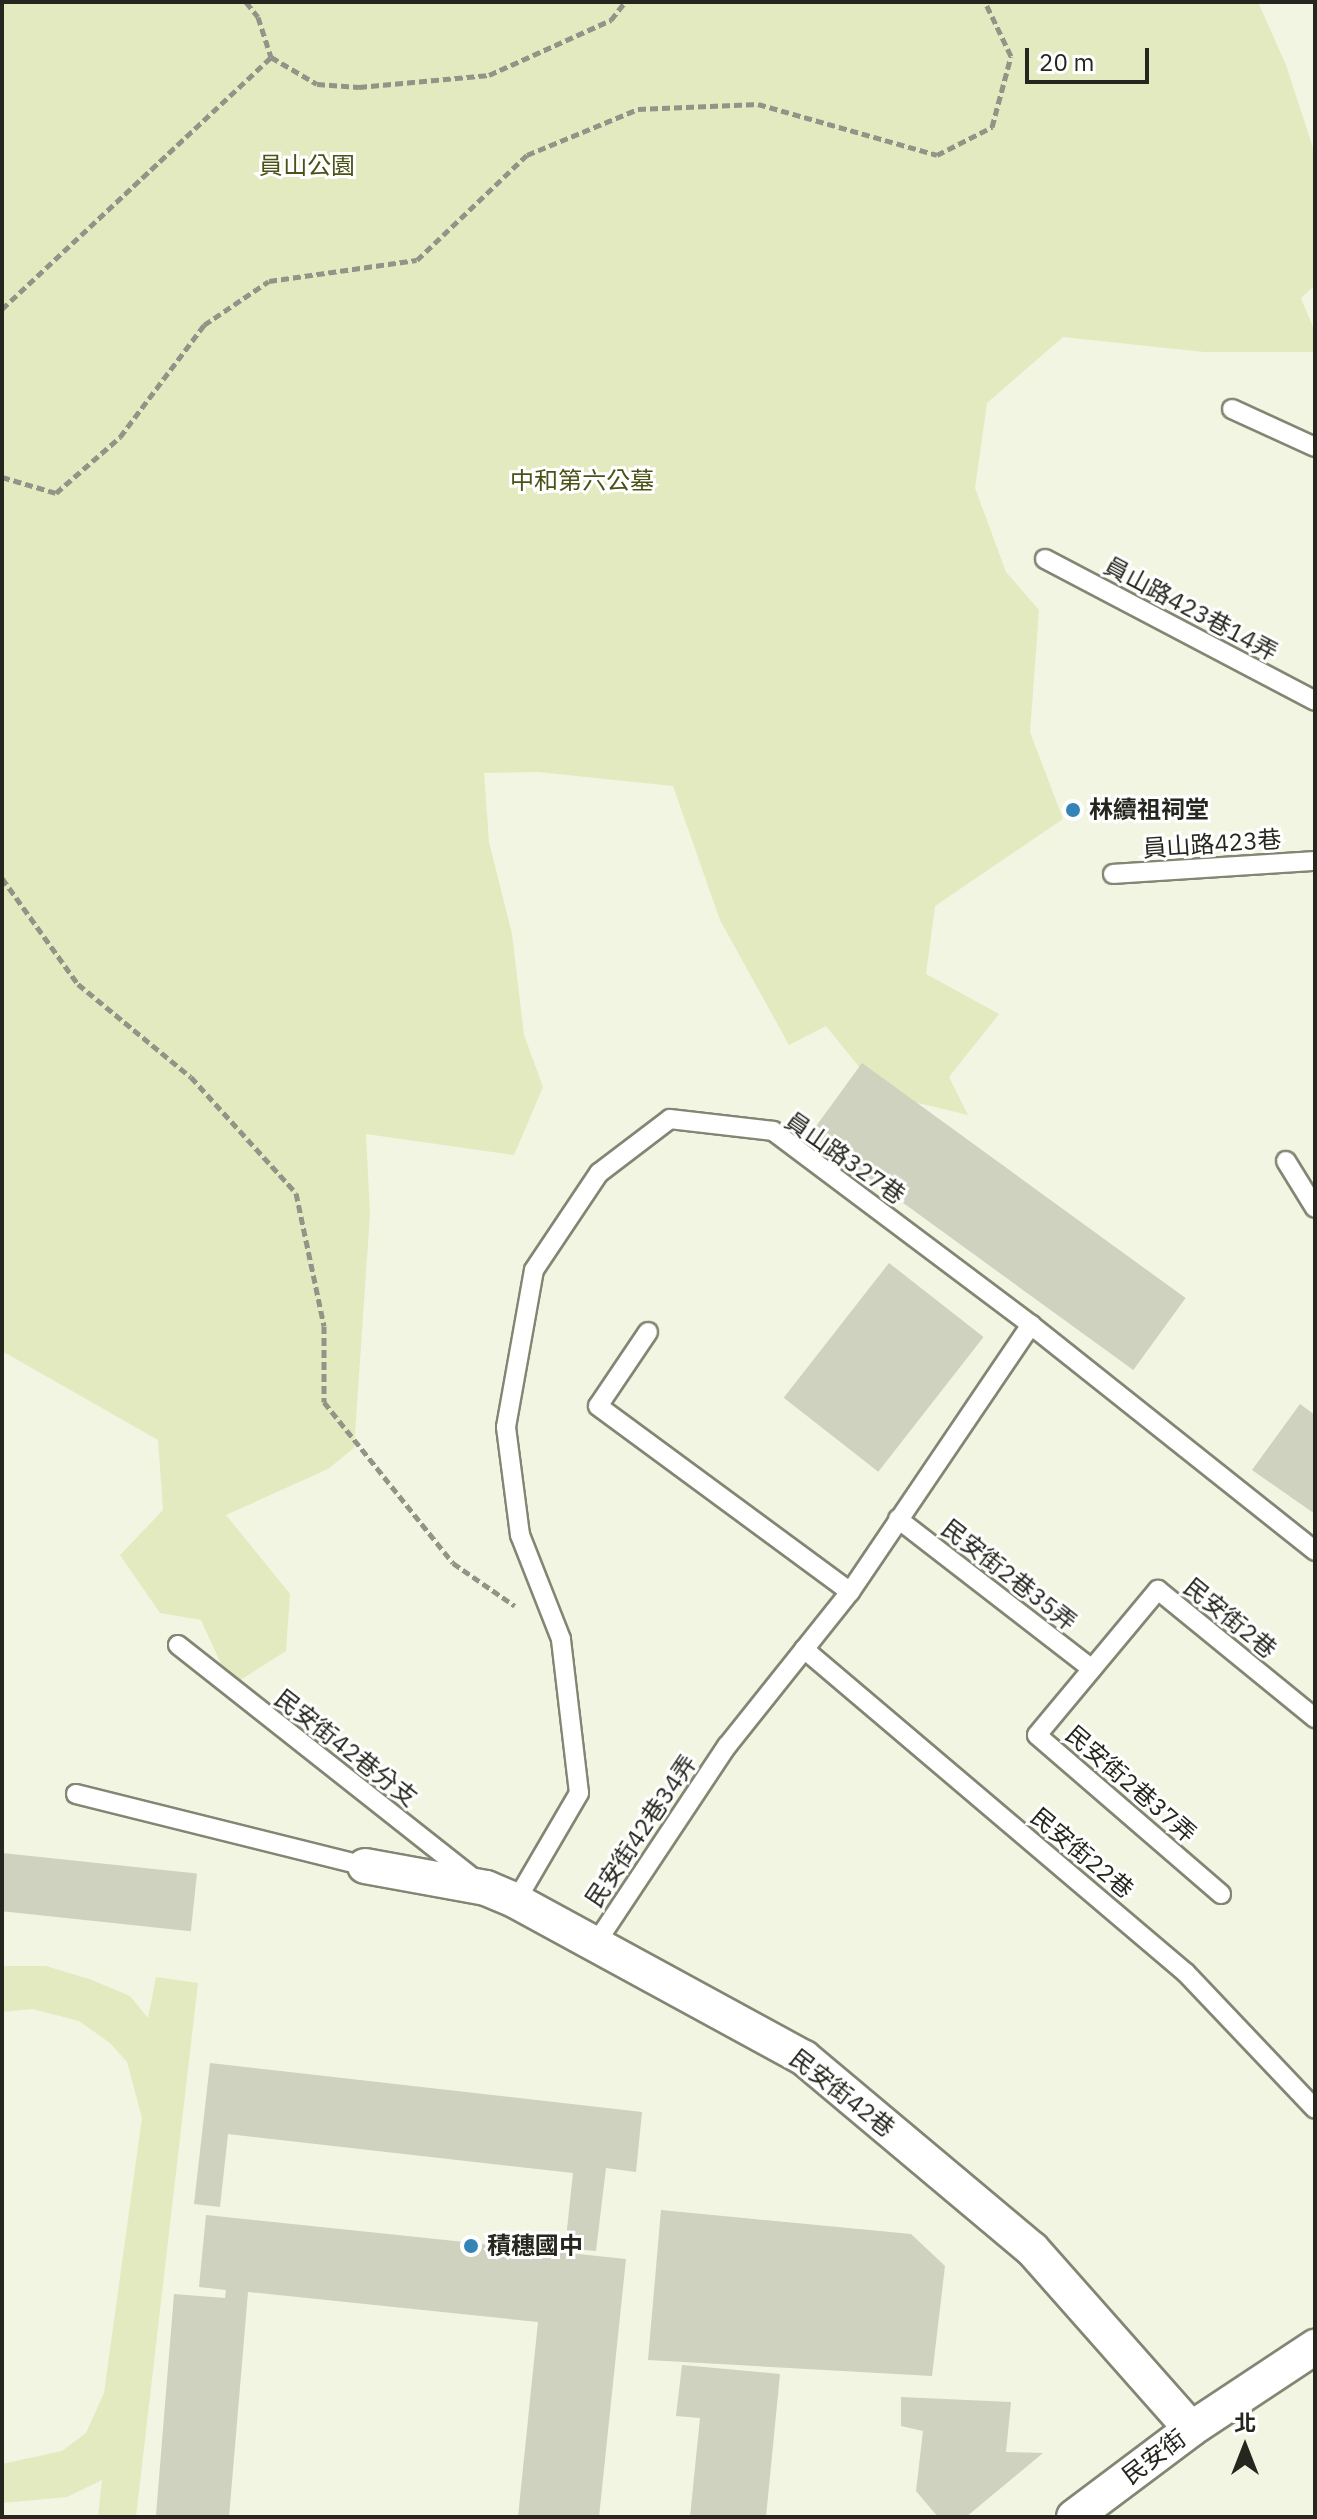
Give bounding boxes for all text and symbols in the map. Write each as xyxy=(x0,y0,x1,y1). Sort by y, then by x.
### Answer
scale bar xyxy=(1029,32,1153,82)
text: 20 m xyxy=(1039,46,1094,78)
park label: 員山公園 xyxy=(259,152,355,180)
park label: 中和第六公墓 xyxy=(510,467,654,495)
street label: 員山路423巷14弄 xyxy=(1099,551,1283,667)
place label: 林續祖祠堂 xyxy=(1089,796,1209,824)
marker: 林續祖祠堂 xyxy=(1064,801,1082,819)
street label: 員山路423巷 xyxy=(1142,825,1282,863)
street label: 員山路327巷 xyxy=(780,1106,910,1210)
street label: 民安街2巷35弄 xyxy=(936,1513,1082,1637)
street label: 民安街2巷 xyxy=(1178,1572,1282,1664)
street label: 民安街42巷分支 xyxy=(269,1683,423,1813)
street label: 民安街2巷37弄 xyxy=(1060,1720,1202,1848)
street label: 民安街42巷34弄 xyxy=(579,1749,703,1913)
street label: 民安街22巷 xyxy=(1025,1802,1139,1904)
street label: 民安街42巷 xyxy=(784,2043,900,2143)
place label: 積穗國中 xyxy=(487,2232,583,2260)
marker: 積穗國中 xyxy=(462,2237,480,2255)
north arrow xyxy=(1205,2407,1285,2487)
text: 北 xyxy=(1234,2408,1256,2437)
street label: 民安街 xyxy=(1117,2424,1191,2490)

